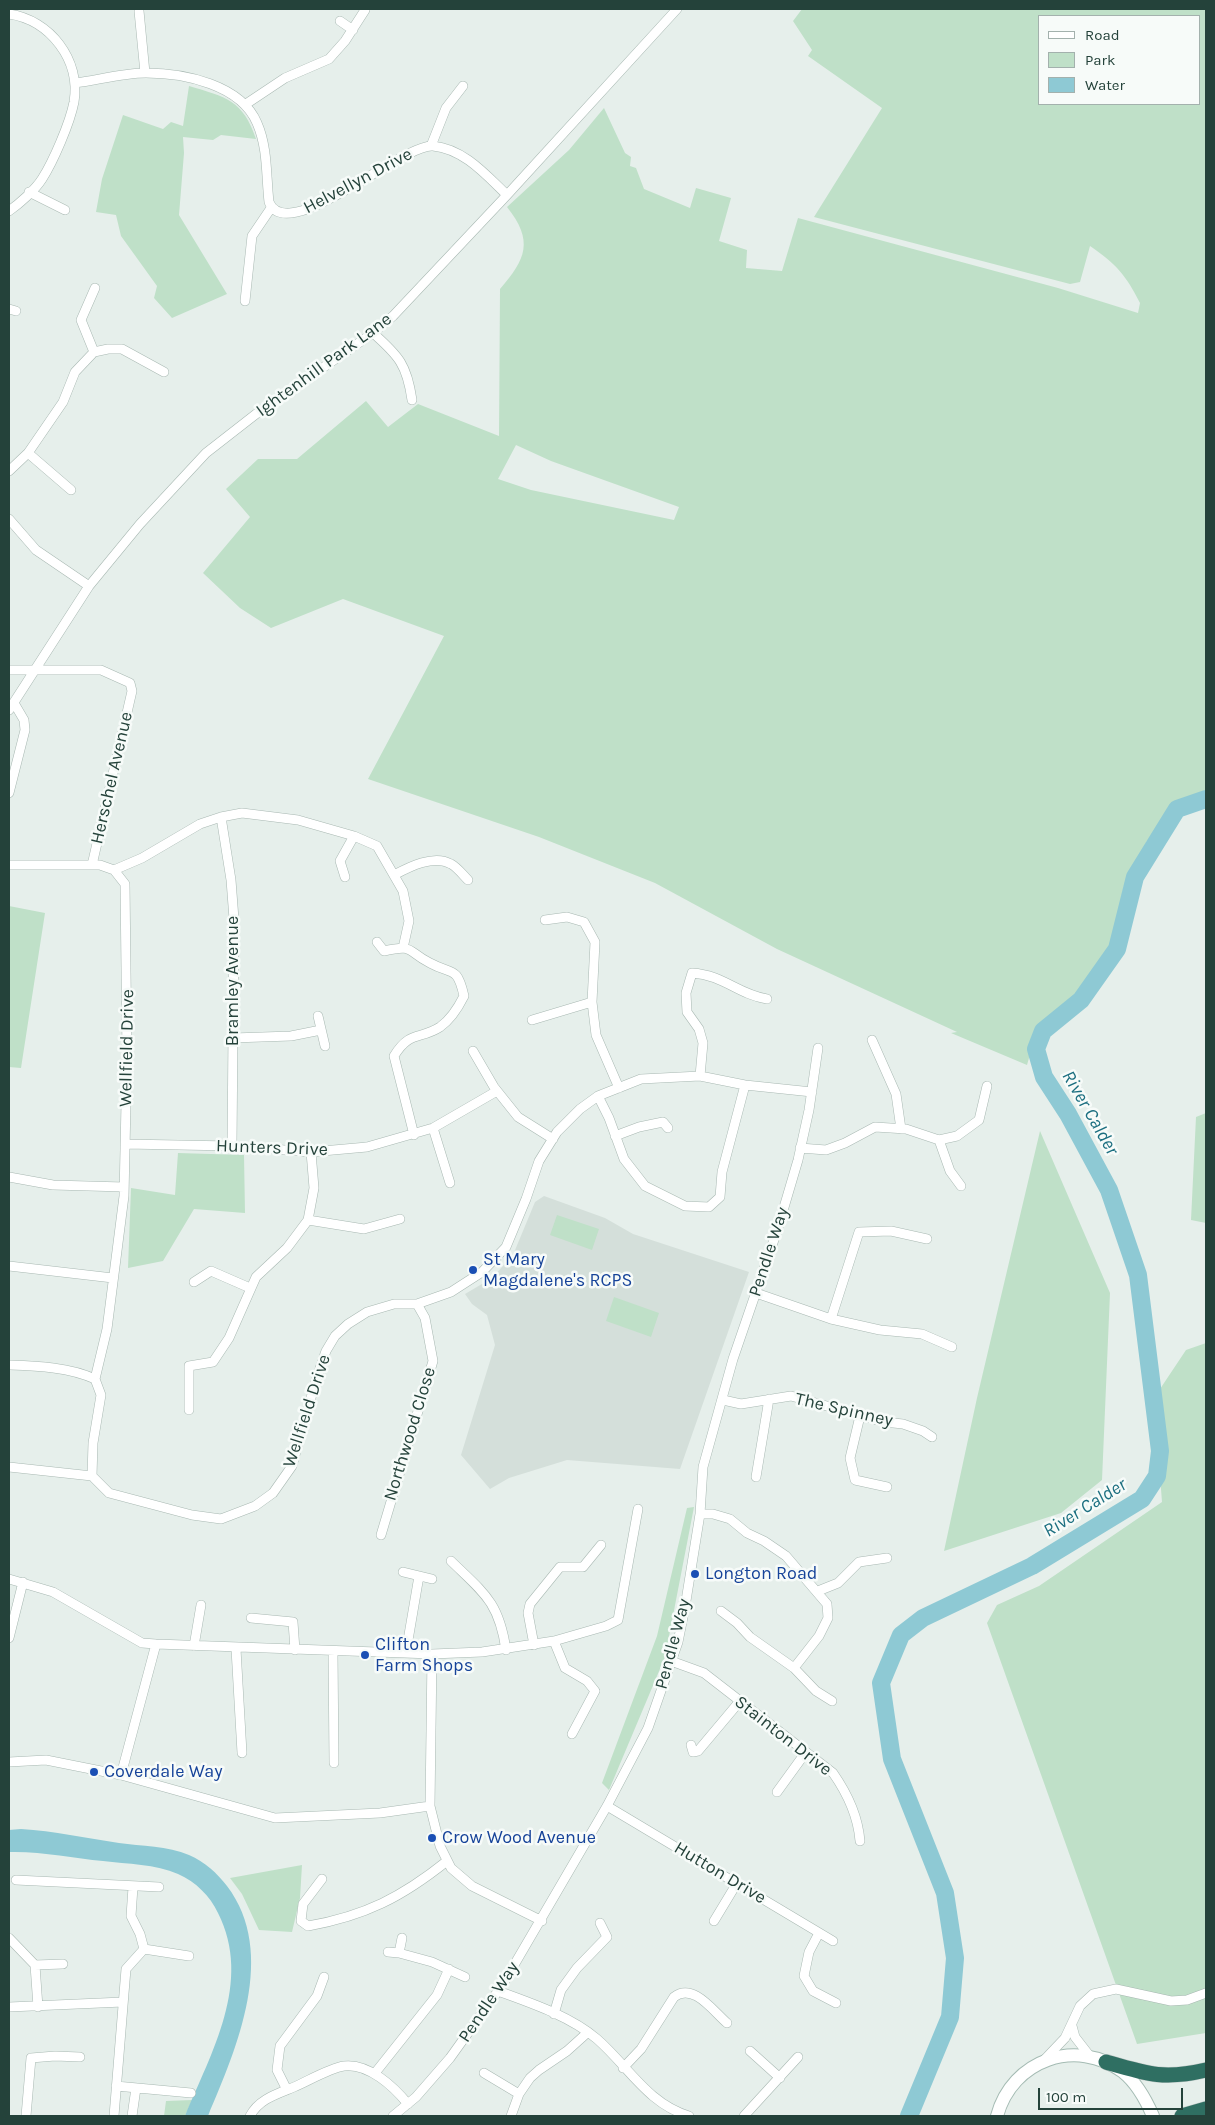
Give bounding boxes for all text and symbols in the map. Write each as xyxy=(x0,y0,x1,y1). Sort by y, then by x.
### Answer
legend xyxy=(1038,15,1200,105)
text: Road xyxy=(1085,26,1120,44)
text: Park xyxy=(1085,51,1115,69)
text: Water xyxy=(1085,76,1125,94)
street label: Helvellyn Drive xyxy=(300,143,416,219)
street label: Ightenhill Park Lane xyxy=(252,308,396,422)
street label: Herschel Avenue xyxy=(86,710,138,846)
street label: Bramley Avenue xyxy=(222,916,244,1046)
street label: Wellfield Drive xyxy=(115,989,139,1107)
water label: River Calder xyxy=(1057,1067,1123,1159)
street label: Hunters Drive xyxy=(216,1135,328,1161)
street label: Pendle Way xyxy=(744,1204,794,1300)
place label: St Mary Magdalene's RCPS xyxy=(483,1249,632,1292)
marker: St Mary Magdalene's RCPS xyxy=(467,1264,479,1276)
street label: Wellfield Drive xyxy=(279,1352,335,1470)
street label: Northwood Close xyxy=(379,1365,441,1503)
street label: The Spinney xyxy=(793,1388,895,1432)
water label: River Calder xyxy=(1039,1473,1131,1543)
place label: Longton Road xyxy=(705,1563,817,1585)
marker: Longton Road xyxy=(689,1568,701,1580)
street label: Pendle Way xyxy=(651,1596,695,1692)
place label: Clifton Farm Shops xyxy=(375,1634,473,1676)
marker: Clifton Farm Shops xyxy=(359,1649,371,1661)
street label: Stainton Drive xyxy=(730,1691,836,1781)
place label: Coverdale Way xyxy=(104,1761,223,1783)
marker: Coverdale Way xyxy=(88,1766,100,1778)
place label: Crow Wood Avenue xyxy=(442,1827,596,1849)
marker: Crow Wood Avenue xyxy=(426,1832,438,1844)
street label: Hutton Drive xyxy=(670,1837,770,1909)
street label: Pendle Way xyxy=(454,1957,524,2047)
scale bar xyxy=(1040,2078,1185,2110)
text: 100 m xyxy=(1046,2088,1086,2106)

